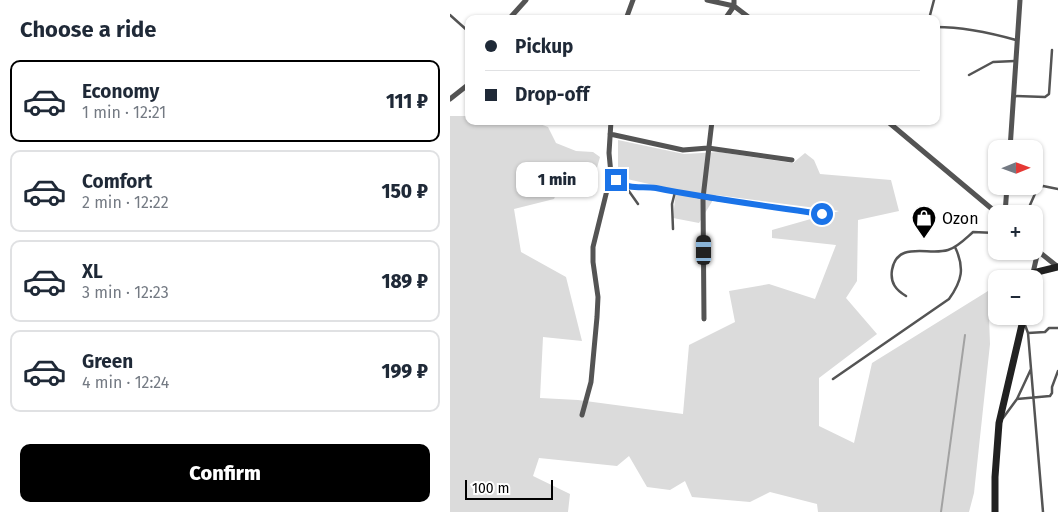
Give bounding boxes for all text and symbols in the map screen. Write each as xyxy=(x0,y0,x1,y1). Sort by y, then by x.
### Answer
text: Choose a ride xyxy=(20,16,156,43)
text: Pickup xyxy=(515,35,573,58)
icon: car xyxy=(22,79,67,124)
text: Economy xyxy=(82,80,159,103)
text: Drop-off xyxy=(515,83,589,106)
text: 111 ₽ xyxy=(386,90,428,113)
text: 1 min · 12:21 xyxy=(82,103,166,122)
north arrow xyxy=(988,140,1042,195)
map controls xyxy=(988,140,1043,325)
callout: 1 min xyxy=(516,162,598,198)
icon: car xyxy=(22,169,67,214)
route end xyxy=(605,169,627,191)
text: Comfort xyxy=(82,170,152,193)
text: 1 min xyxy=(538,170,576,189)
text: 150 ₽ xyxy=(382,180,428,203)
text: 2 min · 12:22 xyxy=(82,193,169,212)
route start xyxy=(811,203,833,225)
shop icon: Ozon xyxy=(911,205,937,239)
button: + xyxy=(988,205,1043,260)
place label: Ozon xyxy=(942,209,979,228)
car xyxy=(696,235,711,265)
icon: car xyxy=(22,259,67,304)
text: XL xyxy=(82,260,103,283)
text: 189 ₽ xyxy=(381,270,428,293)
button: − xyxy=(988,270,1043,325)
text: 3 min · 12:23 xyxy=(82,283,169,302)
icon: car xyxy=(22,349,67,394)
text: Green xyxy=(82,350,133,373)
text: 199 ₽ xyxy=(381,360,428,383)
text: 4 min · 12:24 xyxy=(82,373,169,392)
button: Confirm xyxy=(20,444,430,502)
scale bar xyxy=(465,477,552,500)
text: 100 m xyxy=(472,480,509,497)

